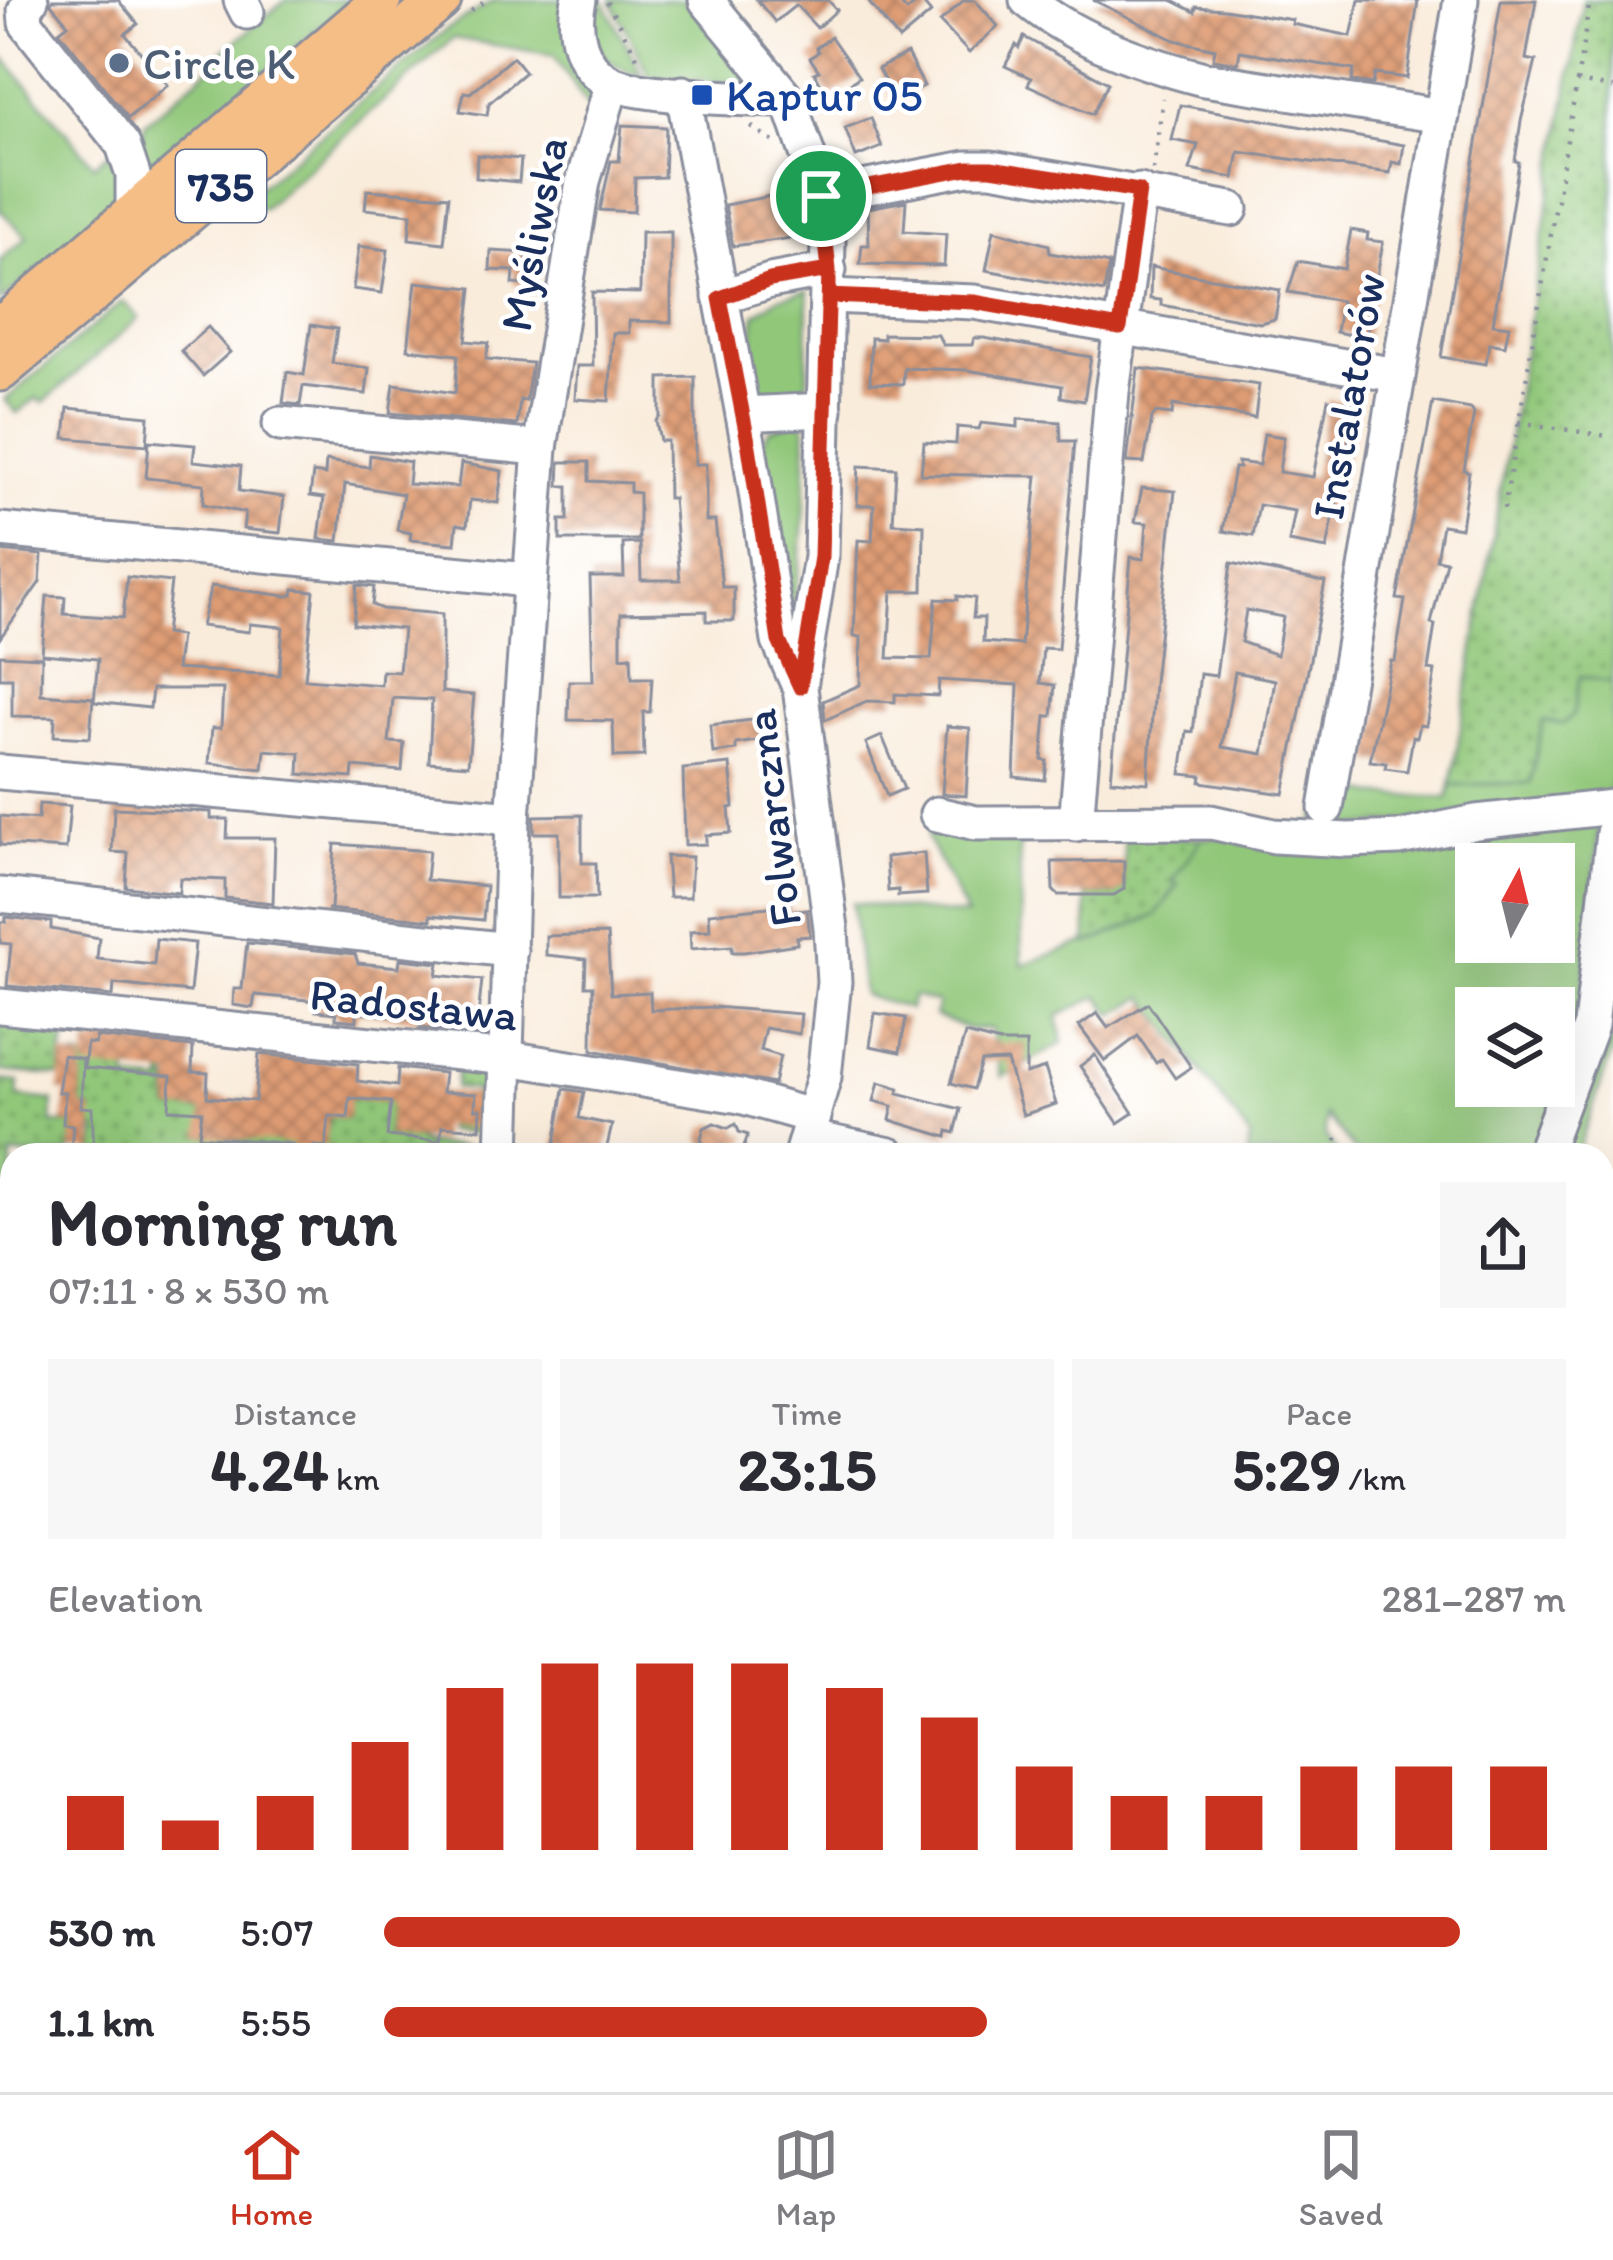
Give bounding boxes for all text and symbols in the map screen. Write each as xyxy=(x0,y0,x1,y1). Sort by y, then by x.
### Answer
place label: Circle K xyxy=(143,36,295,90)
marker: Circle K xyxy=(106,50,132,76)
place label: Kaptur 05 xyxy=(726,68,923,122)
marker: Kaptur 05 xyxy=(689,82,715,108)
street label: Myśliwska xyxy=(488,132,578,336)
pin xyxy=(770,145,872,247)
road number: 735 xyxy=(176,150,266,222)
icon: arrive xyxy=(788,163,854,229)
street label: Instalatorów xyxy=(1300,269,1396,523)
street label: Folwarczna xyxy=(732,706,812,930)
north arrow xyxy=(1455,843,1575,963)
map controls xyxy=(1455,843,1575,1107)
street label: Radosława xyxy=(307,966,521,1042)
button: layers xyxy=(1455,987,1575,1107)
text: Morning run xyxy=(48,1182,397,1262)
button: share xyxy=(1440,1182,1566,1308)
text: 07:11 · 8 × 530 m xyxy=(48,1267,329,1314)
text: Distance xyxy=(233,1394,357,1433)
text: Time xyxy=(772,1394,842,1433)
text: Pace xyxy=(1286,1394,1352,1433)
text: 4.24 xyxy=(210,1433,329,1505)
text: 23:15 xyxy=(738,1433,876,1505)
text: 5:29 xyxy=(1232,1433,1341,1505)
text: km xyxy=(329,1459,380,1498)
text: /km xyxy=(1341,1459,1406,1498)
text: Elevation xyxy=(48,1575,203,1622)
text: 281–287 m xyxy=(1381,1575,1566,1622)
text: 530 m xyxy=(48,1909,155,1956)
text: 5:07 xyxy=(240,1909,313,1956)
text: 1.1 km xyxy=(48,1999,154,2046)
text: 5:55 xyxy=(240,1999,311,2046)
tab: Home xyxy=(230,2122,313,2233)
tab: Map xyxy=(773,2122,839,2233)
tab: Saved xyxy=(1299,2122,1383,2233)

